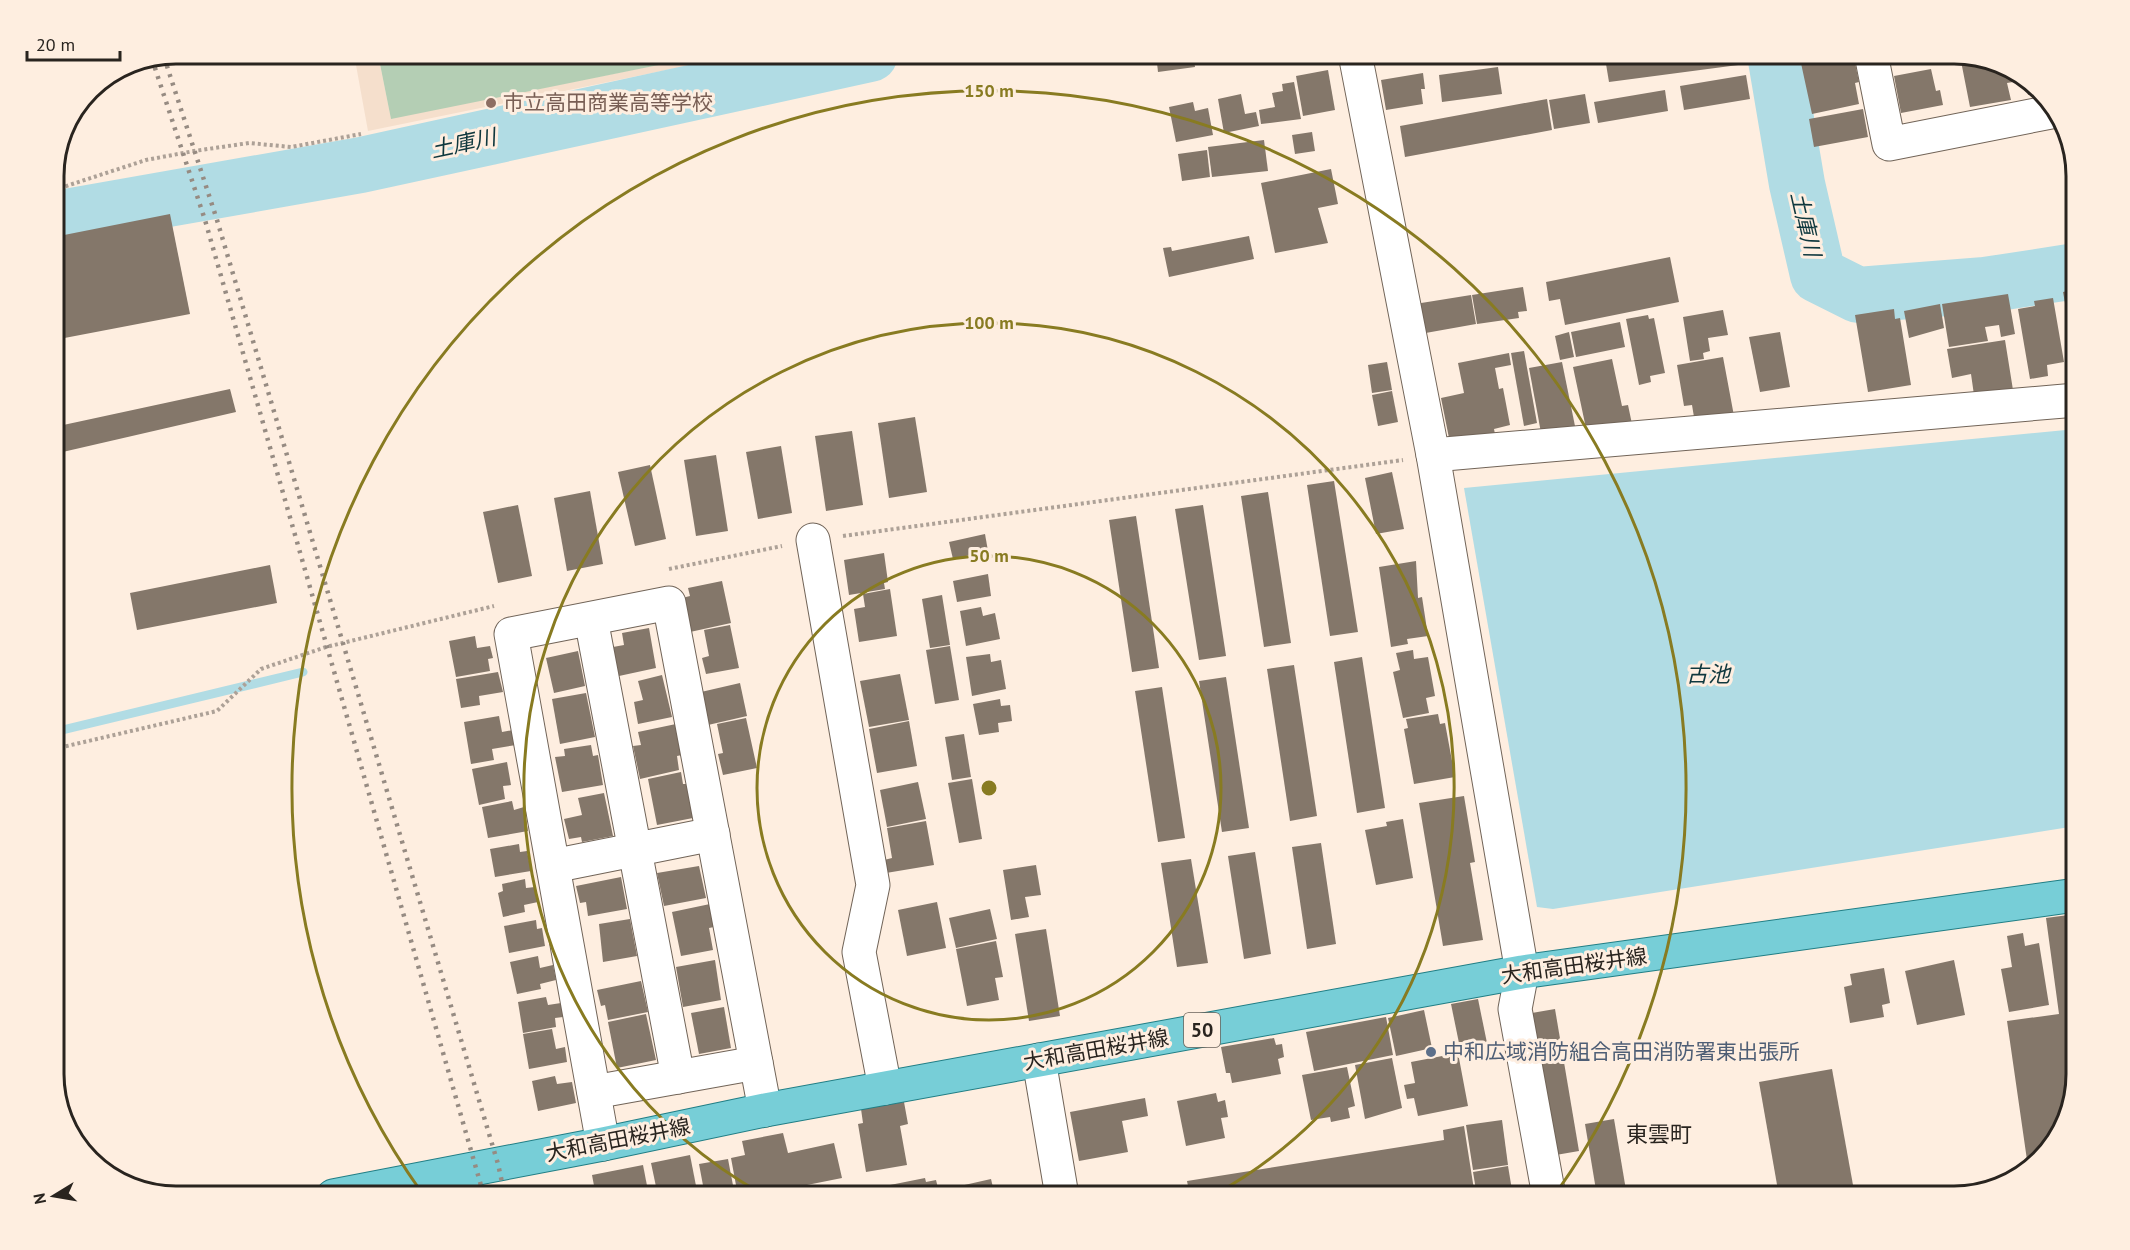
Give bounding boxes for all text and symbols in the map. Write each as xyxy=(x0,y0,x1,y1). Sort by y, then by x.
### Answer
scale bar xyxy=(27,24,120,62)
text: 20 m xyxy=(36,33,75,56)
text: 150 m xyxy=(964,79,1014,102)
place label: 市立高田商業高等学校 xyxy=(503,89,713,116)
marker: 市立高田商業高等学校 xyxy=(484,96,498,110)
water label: 土庫川 xyxy=(428,122,500,164)
water label: 土庫川 xyxy=(1785,189,1828,261)
text: 100 m xyxy=(964,311,1014,334)
text: 50 m xyxy=(969,544,1009,567)
water label: 古池 xyxy=(1686,660,1732,688)
centre of rings xyxy=(979,778,999,798)
street label: 大和高田桜井線 xyxy=(1499,942,1649,989)
road number: 50 xyxy=(1184,1013,1220,1047)
street label: 大和高田桜井線 xyxy=(1021,1023,1171,1076)
place label: 中和広域消防組合高田消防署東出張所 xyxy=(1443,1038,1800,1065)
marker: 中和広域消防組合高田消防署東出張所 xyxy=(1424,1045,1438,1059)
street label: 大和高田桜井線 xyxy=(543,1112,693,1167)
district label: 東雲町 xyxy=(1626,1120,1692,1148)
north arrow xyxy=(24,1166,84,1226)
text: N xyxy=(28,1192,50,1206)

